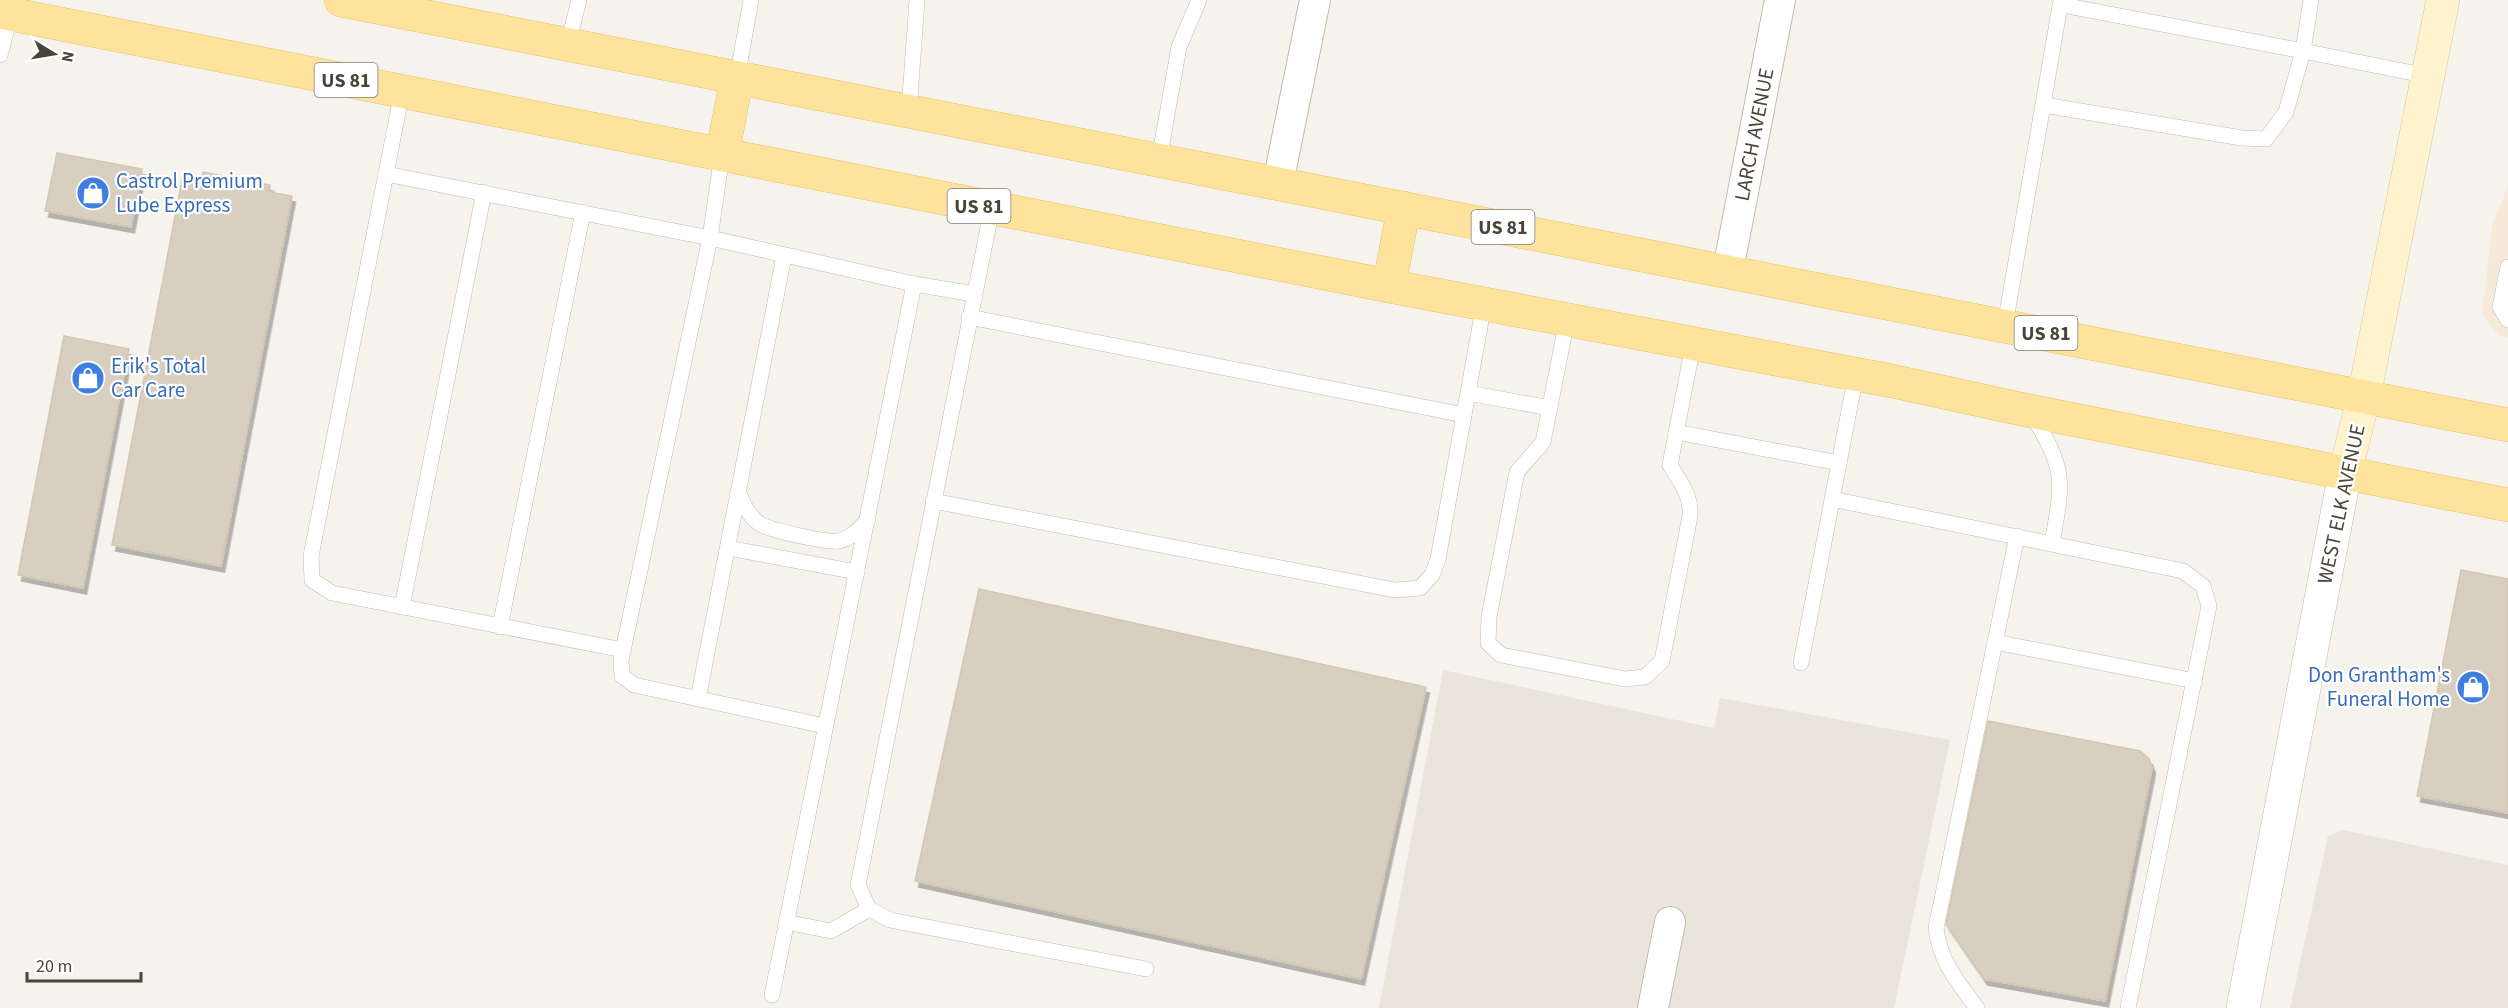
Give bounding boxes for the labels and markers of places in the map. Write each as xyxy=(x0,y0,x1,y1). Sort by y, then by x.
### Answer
place label: Castrol Premium Lube Express xyxy=(116,166,263,220)
shop icon: Castrol Premium Lube Express xyxy=(75,175,111,211)
place label: Erik's Total Car Care xyxy=(111,351,206,405)
shop icon: Erik's Total Car Care xyxy=(70,360,106,396)
place label: Don Grantham's Funeral Home xyxy=(2308,660,2450,714)
shop icon: Don Grantham's Funeral Home xyxy=(2455,669,2491,705)

